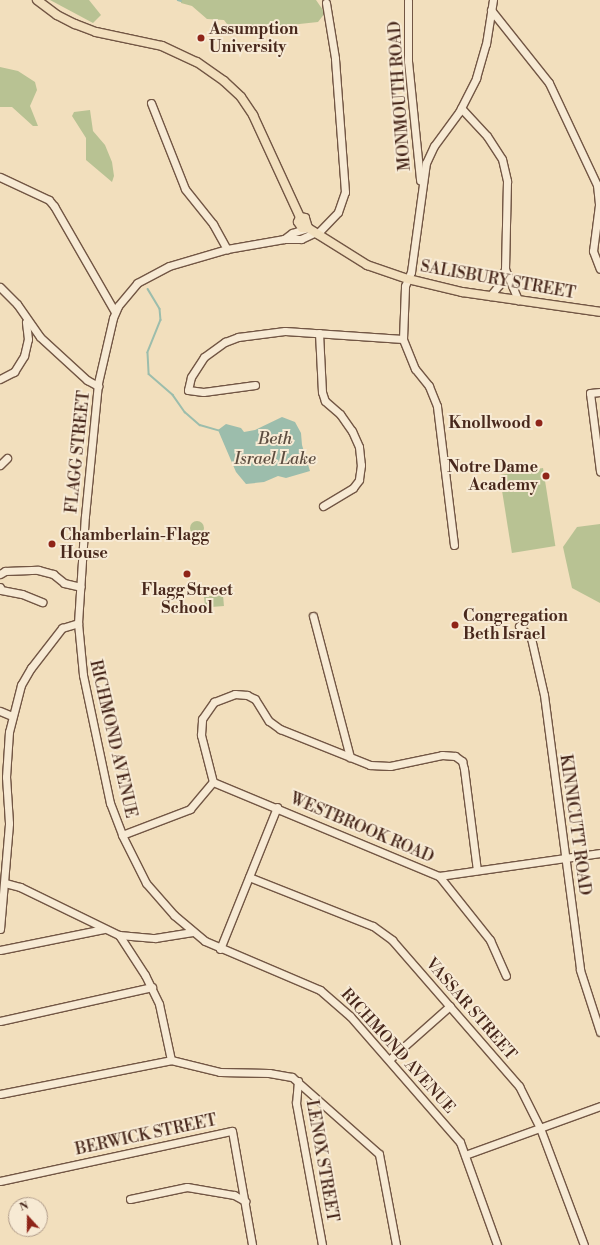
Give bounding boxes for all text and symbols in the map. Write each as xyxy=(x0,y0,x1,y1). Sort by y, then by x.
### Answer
place label: Assumption University xyxy=(209,19,298,57)
street label: MONMOUTH ROAD xyxy=(385,20,415,172)
marker: Assumption University xyxy=(196,33,206,43)
street label: SALISBURY STREET xyxy=(419,257,577,303)
street label: FLAGG STREET xyxy=(62,390,94,514)
place label: Knollwood xyxy=(448,413,531,433)
marker: Knollwood xyxy=(534,418,544,428)
water label: Beth Israel Lake xyxy=(234,430,316,470)
place label: Notre Dame Academy xyxy=(447,457,538,495)
marker: Notre Dame Academy xyxy=(541,471,551,481)
place label: Chamberlain-Flagg House xyxy=(60,525,209,563)
marker: Chamberlain-Flagg House xyxy=(47,539,57,549)
marker: Flagg Street School xyxy=(182,569,192,579)
place label: Flagg Street School xyxy=(141,580,233,618)
place label: Congregation Beth Israel xyxy=(463,606,568,644)
marker: Congregation Beth Israel xyxy=(450,620,460,630)
street label: RICHMOND AVENUE xyxy=(85,658,141,820)
street label: KINNICUTT ROAD xyxy=(556,753,594,897)
street label: WESTBROOK ROAD xyxy=(287,789,437,867)
street label: VASSAR STREET xyxy=(422,954,520,1064)
street label: RICHMOND AVENUE xyxy=(337,985,459,1117)
street label: LENOX STREET xyxy=(302,1098,342,1224)
street label: BERWICK STREET xyxy=(73,1111,219,1159)
north arrow xyxy=(8,1197,48,1237)
text: N xyxy=(17,1199,31,1215)

